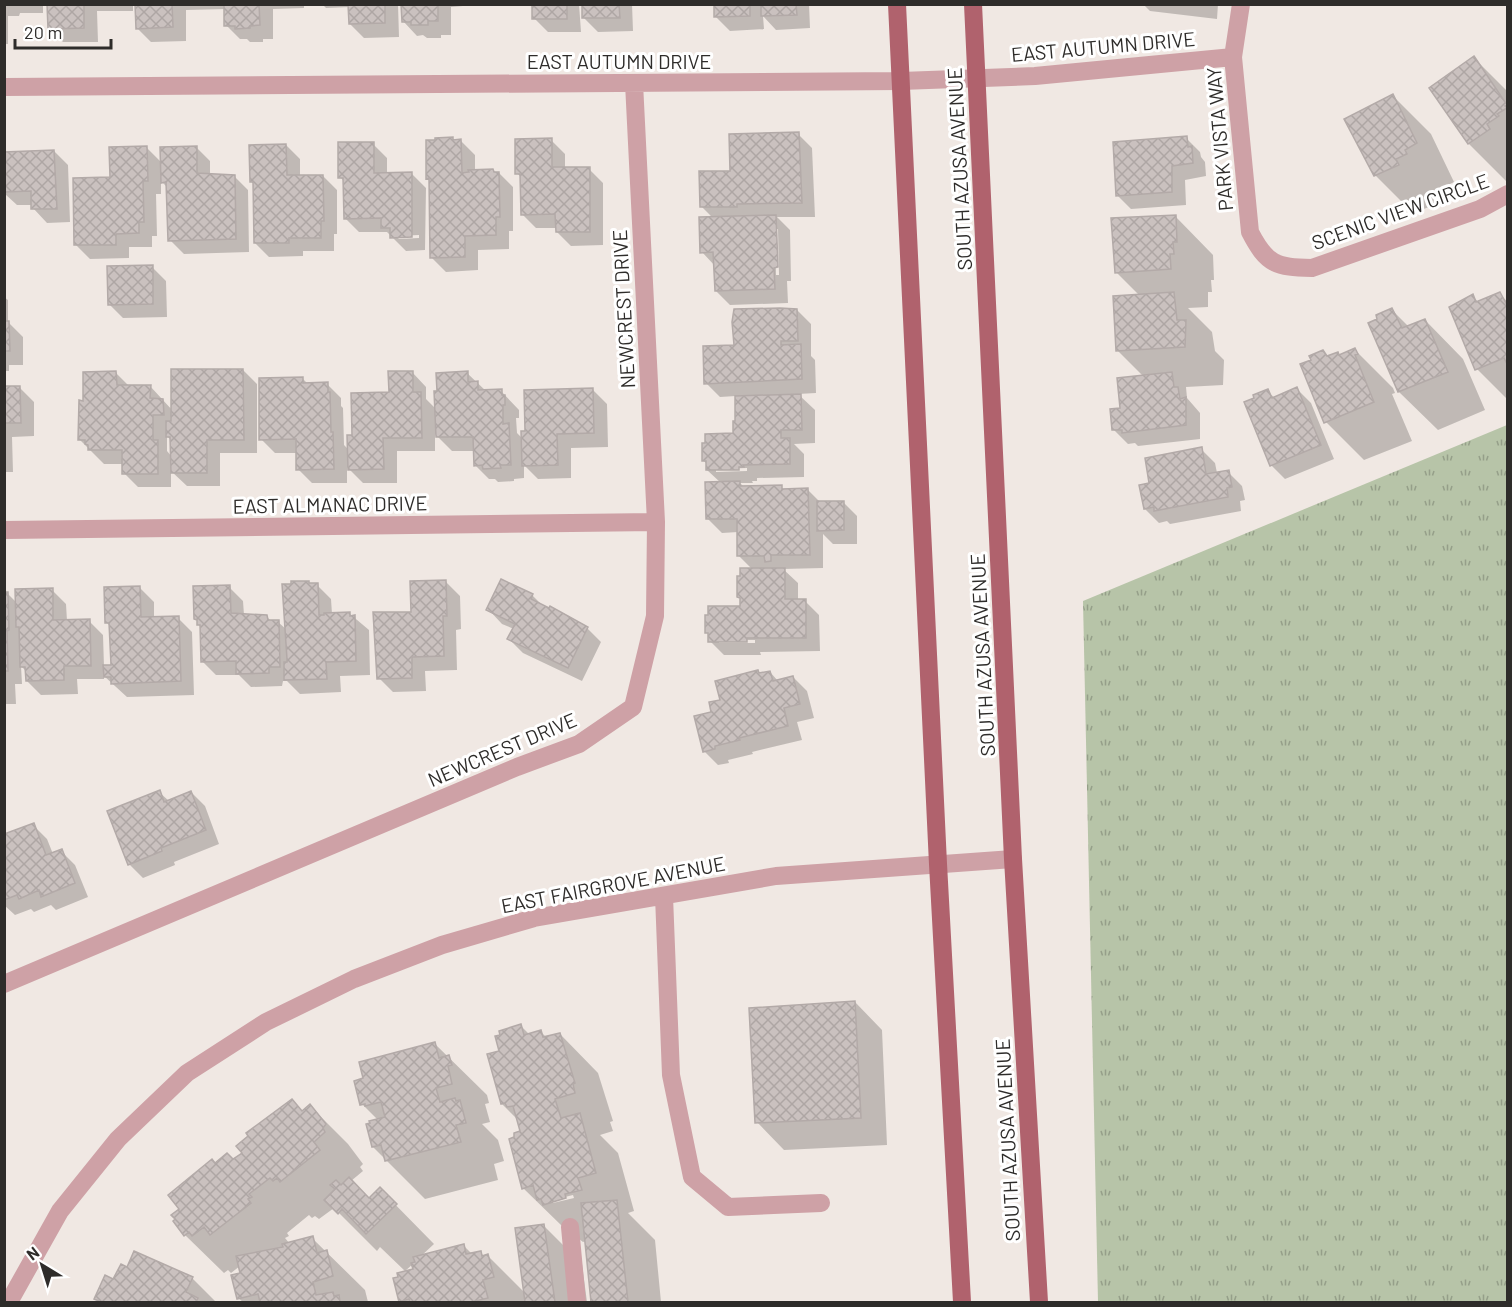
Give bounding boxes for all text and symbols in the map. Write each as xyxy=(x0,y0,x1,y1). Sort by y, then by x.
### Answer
scale bar xyxy=(15,12,111,50)
text: 20 m xyxy=(24,21,62,43)
street label: EAST AUTUMN DRIVE xyxy=(1010,26,1196,66)
street label: EAST AUTUMN DRIVE xyxy=(527,49,711,73)
street label: PARK VISTA WAY xyxy=(1201,66,1237,212)
street label: SOUTH AZUSA AVENUE xyxy=(942,67,976,271)
street label: SCENIC VIEW CIRCLE xyxy=(1308,168,1492,254)
street label: NEWCREST DRIVE xyxy=(607,229,639,389)
street label: EAST ALMANAC DRIVE xyxy=(232,490,428,518)
street label: SOUTH AZUSA AVENUE xyxy=(965,553,999,757)
street label: NEWCREST DRIVE xyxy=(424,707,580,791)
street label: EAST FAIRGROVE AVENUE xyxy=(499,850,727,918)
street label: SOUTH AZUSA AVENUE xyxy=(990,1038,1024,1242)
north arrow xyxy=(12,1235,72,1295)
text: N xyxy=(22,1242,42,1264)

